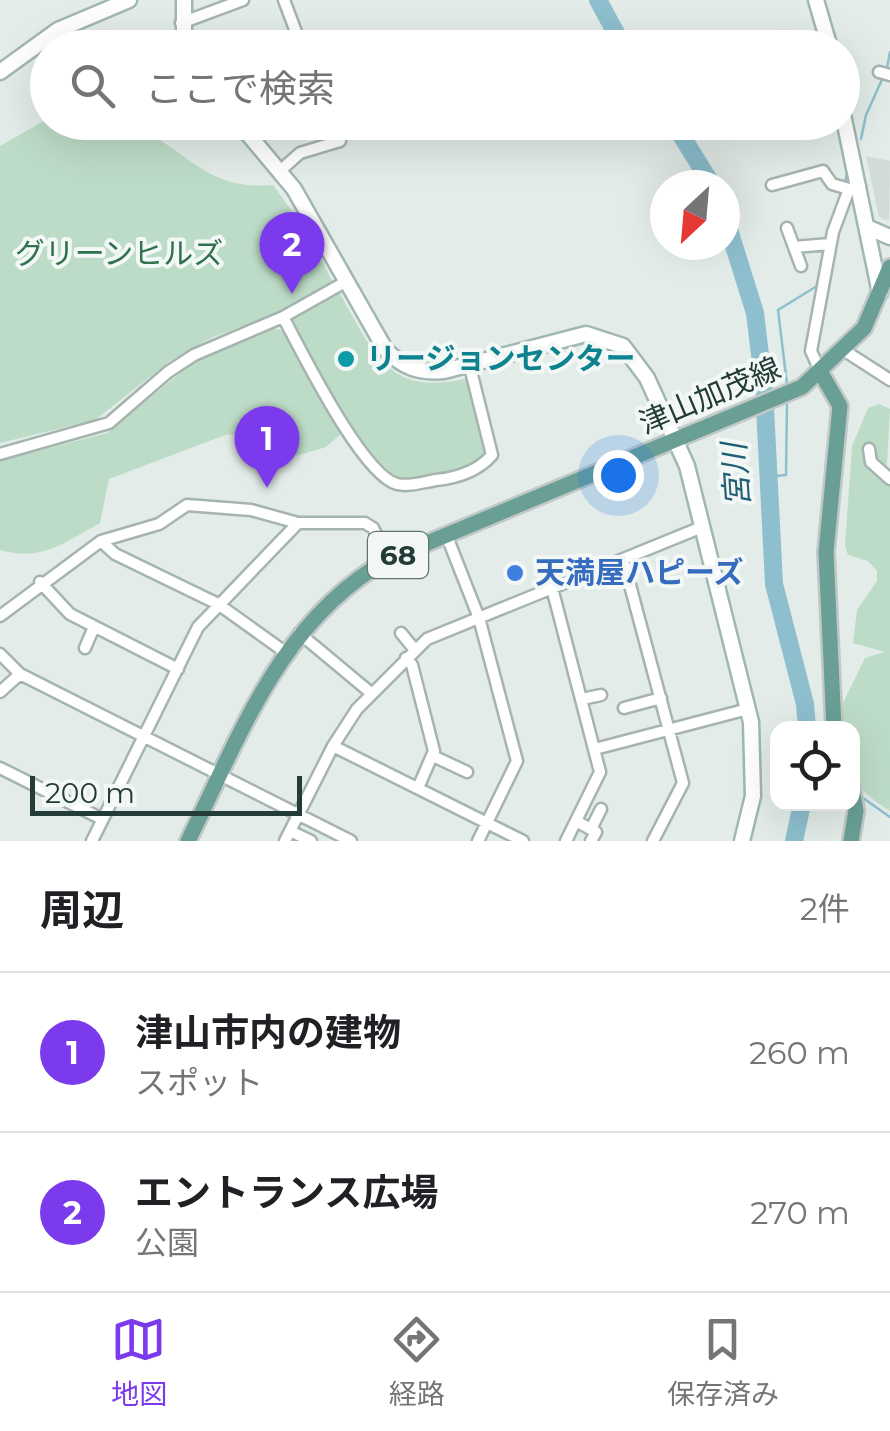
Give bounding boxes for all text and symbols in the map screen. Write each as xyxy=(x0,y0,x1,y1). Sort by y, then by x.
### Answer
search box xyxy=(30,30,860,140)
icon: search xyxy=(65,58,120,113)
text: ここで検索 xyxy=(145,65,335,112)
north arrow xyxy=(650,170,740,260)
pin: 2 xyxy=(260,212,324,294)
park label: グリーンヒルズ xyxy=(15,235,223,272)
place label: リージョンセンター xyxy=(366,340,635,377)
marker: リージョンセンター xyxy=(335,348,357,370)
street label: 津山加茂線 xyxy=(634,349,786,442)
pin: 1 xyxy=(234,406,300,488)
water label: 宮川 xyxy=(714,439,757,508)
your location xyxy=(593,450,644,501)
road number: 68 xyxy=(368,532,428,578)
place label: 天満屋ハピーズ xyxy=(535,554,744,591)
marker: 天満屋ハピーズ xyxy=(504,562,526,584)
map controls xyxy=(770,721,860,811)
button: locate xyxy=(770,721,860,811)
scale bar xyxy=(30,771,302,816)
text: 200 m xyxy=(45,776,135,810)
text: 周辺 xyxy=(40,884,124,936)
text: 2件 xyxy=(800,889,850,928)
text: 津山市内の建物 xyxy=(135,1009,401,1056)
text: 1 xyxy=(66,1033,79,1072)
text: 260 m xyxy=(749,1033,850,1072)
text: スポット xyxy=(135,1063,263,1102)
text: エントランス広場 xyxy=(135,1169,438,1216)
text: 2 xyxy=(63,1193,82,1232)
text: 270 m xyxy=(750,1193,850,1232)
text: 公園 xyxy=(135,1223,199,1262)
tab: 地図 xyxy=(111,1312,167,1412)
tab: 経路 xyxy=(389,1312,445,1412)
tab: 保存済み xyxy=(667,1312,779,1412)

